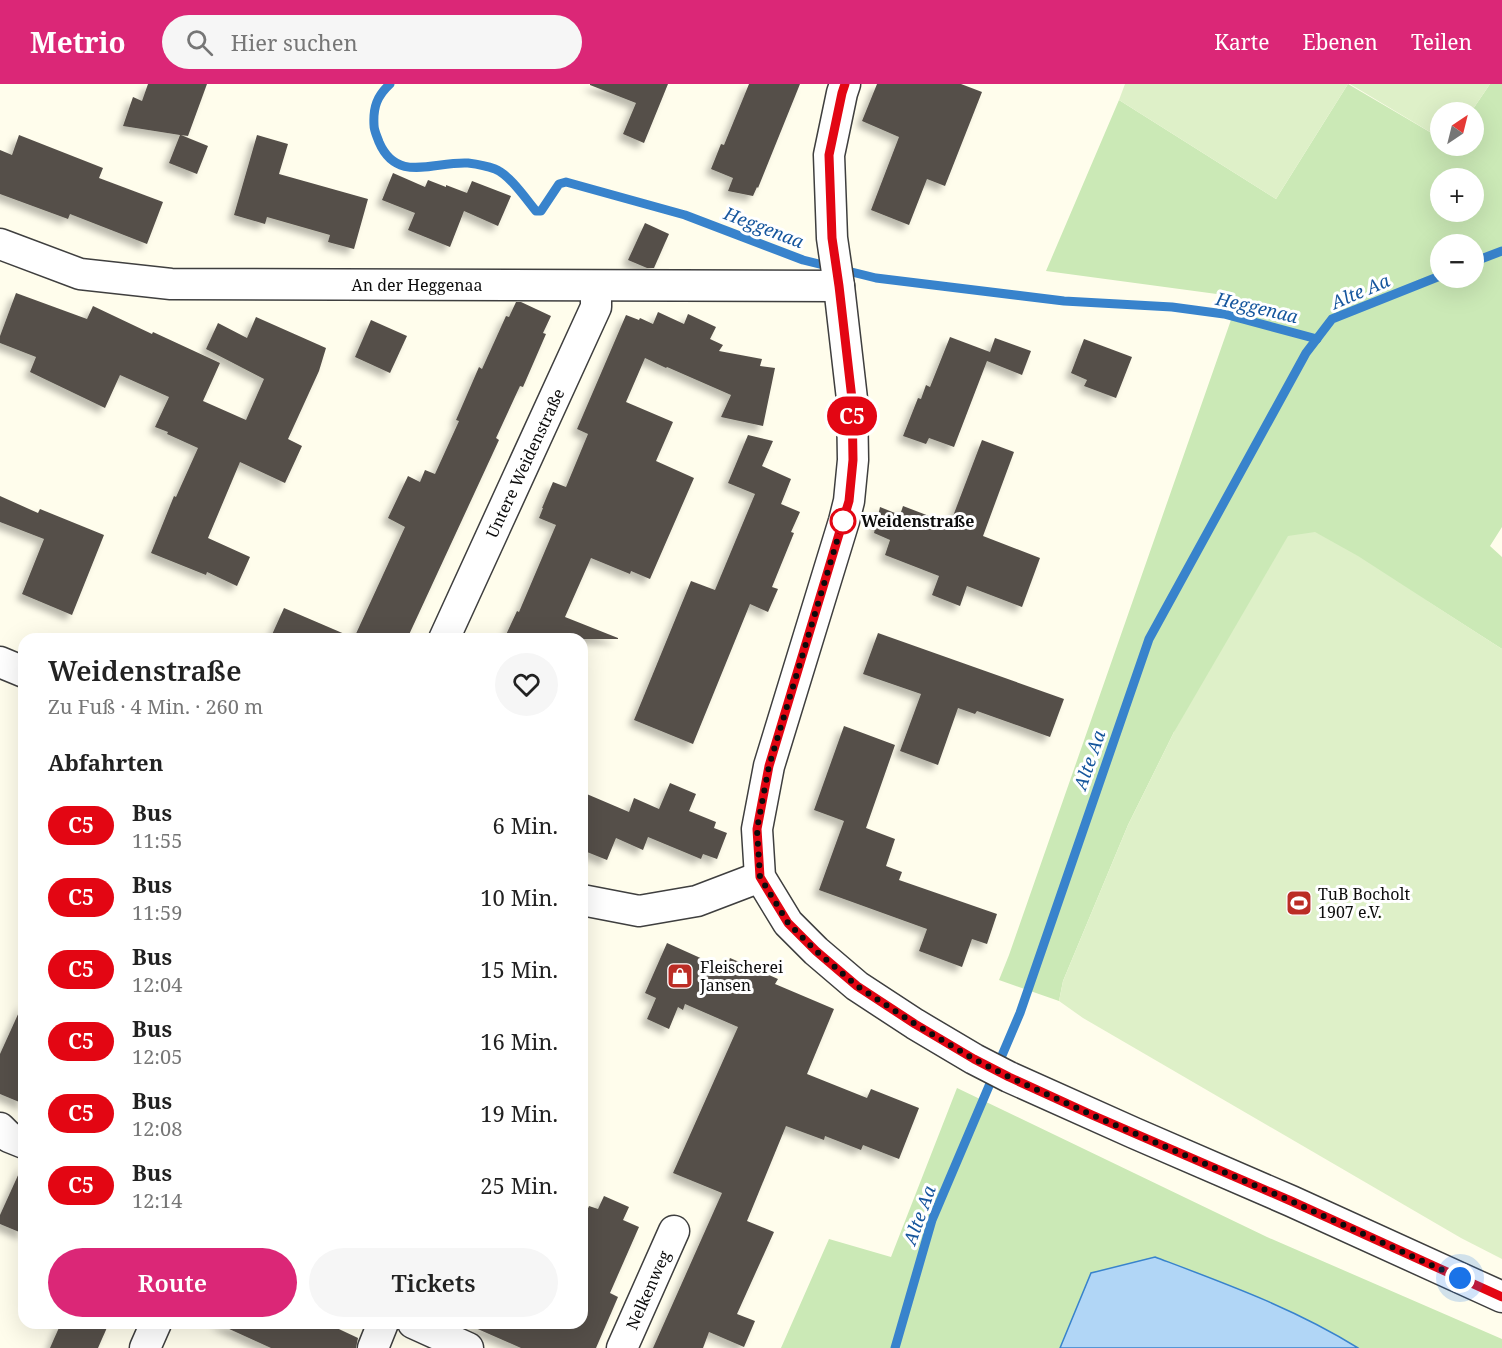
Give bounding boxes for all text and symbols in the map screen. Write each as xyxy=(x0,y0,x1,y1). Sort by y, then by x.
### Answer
search box xyxy=(162,15,582,69)
text: Metrio xyxy=(30,23,126,61)
icon: search xyxy=(183,26,216,59)
text: Hier suchen xyxy=(231,27,358,57)
text: Karte xyxy=(1214,28,1269,56)
text: Ebenen xyxy=(1302,28,1378,56)
text: Teilen xyxy=(1411,28,1472,56)
north arrow xyxy=(1430,102,1484,156)
map controls xyxy=(1430,102,1484,288)
button: + xyxy=(1430,168,1484,222)
water label: Heggenaa xyxy=(720,200,808,253)
button: − xyxy=(1430,234,1484,288)
water label: Alte Aa xyxy=(1325,268,1394,315)
street label: An der Heggenaa xyxy=(351,274,483,296)
water label: Heggenaa xyxy=(1213,286,1301,328)
street label: Untere Weidenstraße xyxy=(481,385,569,541)
line badge: C5 xyxy=(825,396,879,436)
text: C5 xyxy=(839,402,865,430)
marker: Weidenstraße xyxy=(830,508,856,534)
place label: Weidenstraße xyxy=(861,510,974,532)
text: Weidenstraße xyxy=(48,651,242,689)
button: heart xyxy=(495,653,558,716)
text: Zu Fuß · 4 Min. · 260 m xyxy=(48,693,263,720)
water label: Alte Aa xyxy=(1067,726,1111,795)
text: Abfahrten xyxy=(48,747,163,777)
text: Bus xyxy=(132,797,172,827)
text: 6 Min. xyxy=(493,810,558,840)
text: C5 xyxy=(68,811,94,839)
text: 11:55 xyxy=(132,827,182,854)
text: Bus xyxy=(132,869,172,899)
text: 10 Min. xyxy=(480,882,558,912)
text: C5 xyxy=(68,883,94,911)
place label: TuB Bocholt 1907 e.V. xyxy=(1318,883,1411,923)
sports icon: TuB Bocholt 1907 e.V. xyxy=(1284,888,1314,918)
text: 11:59 xyxy=(132,899,182,926)
text: Bus xyxy=(132,941,172,971)
text: 15 Min. xyxy=(480,954,558,984)
text: C5 xyxy=(68,955,94,983)
place label: Fleischerei Jansen xyxy=(699,956,783,996)
shop icon: Fleischerei Jansen xyxy=(665,961,695,991)
text: 12:04 xyxy=(132,971,182,998)
text: Bus xyxy=(132,1013,172,1043)
text: 16 Min. xyxy=(480,1026,558,1056)
text: C5 xyxy=(68,1027,94,1055)
text: 12:05 xyxy=(132,1043,182,1070)
text: Bus xyxy=(132,1085,172,1115)
text: 19 Min. xyxy=(480,1098,558,1128)
text: C5 xyxy=(68,1099,94,1127)
text: 12:08 xyxy=(132,1115,182,1142)
text: Bus xyxy=(132,1157,172,1187)
text: 25 Min. xyxy=(480,1170,558,1200)
text: C5 xyxy=(68,1171,94,1199)
water label: Alte Aa xyxy=(897,1181,941,1250)
text: 12:14 xyxy=(132,1187,182,1214)
street label: Nelkenweg xyxy=(621,1247,675,1333)
button: Route xyxy=(48,1248,297,1317)
button: Tickets xyxy=(309,1248,558,1317)
your location xyxy=(1445,1263,1475,1293)

